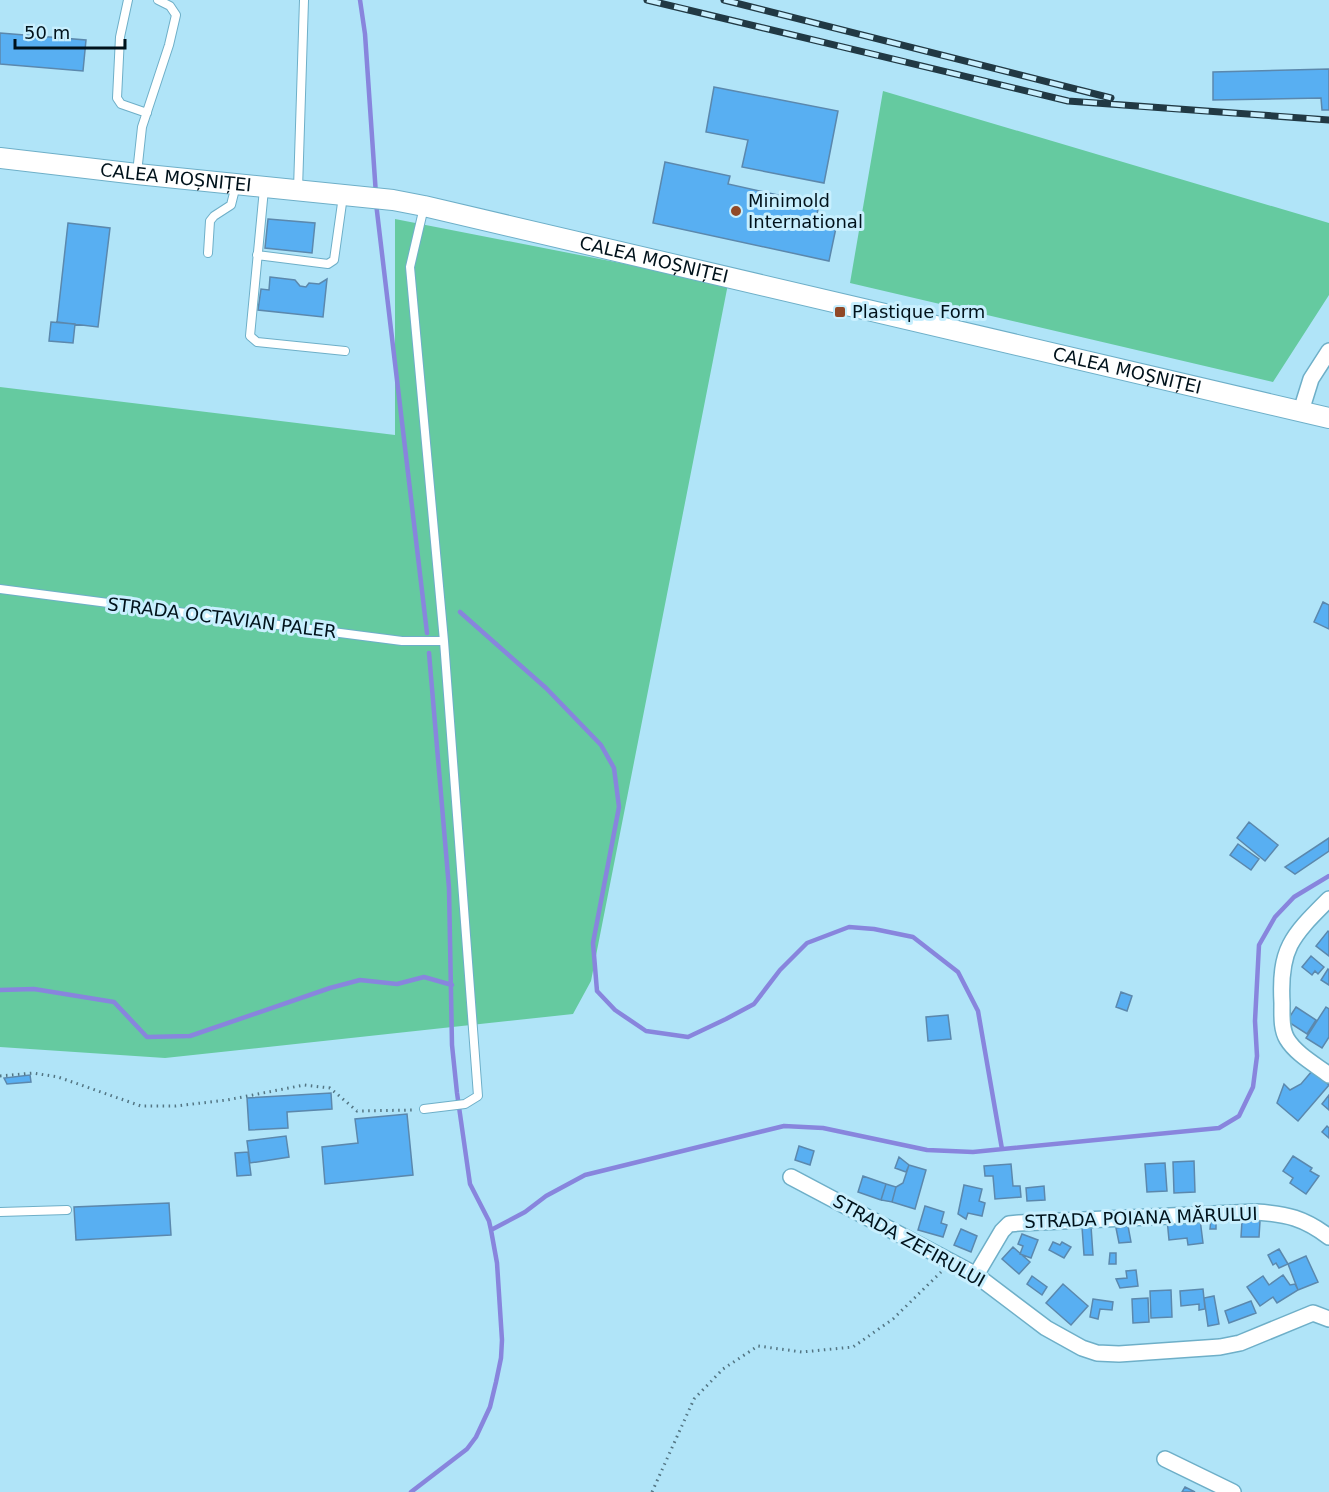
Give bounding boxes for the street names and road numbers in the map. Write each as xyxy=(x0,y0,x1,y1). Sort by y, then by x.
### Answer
street label: CALEA MOȘNIȚEI xyxy=(99,159,253,196)
street label: CALEA MOȘNIȚEI xyxy=(578,232,730,287)
street label: CALEA MOȘNIȚEI xyxy=(1051,343,1204,398)
street label: STRADA OCTAVIAN PALER xyxy=(106,593,338,642)
street label: STRADA ZEFIRULUI xyxy=(829,1190,989,1291)
street label: STRADA POIANA MĂRULUI xyxy=(1024,1203,1258,1232)

